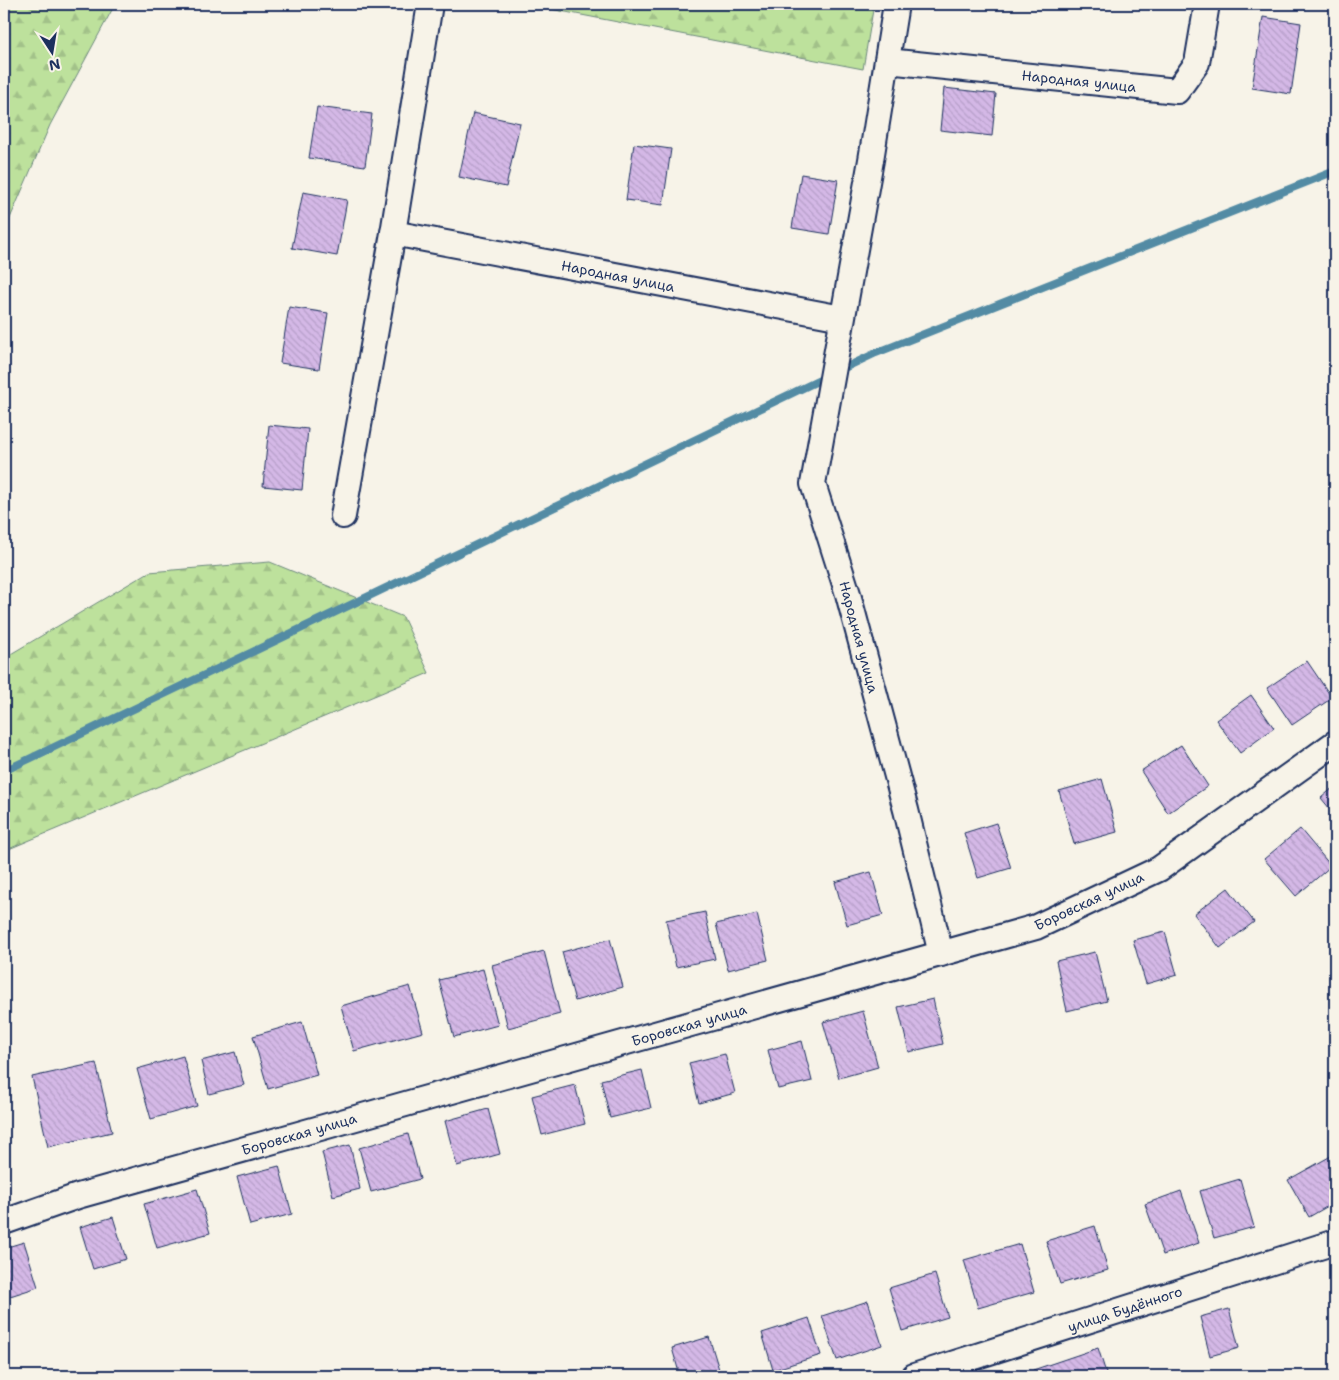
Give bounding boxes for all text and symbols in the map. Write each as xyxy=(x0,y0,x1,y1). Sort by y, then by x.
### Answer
north arrow xyxy=(28,28,78,78)
text: N xyxy=(47,55,62,75)
street label: Народная улица xyxy=(1021,66,1137,96)
street label: Народная улица xyxy=(560,256,676,296)
street label: Народная улица xyxy=(835,579,883,695)
street label: Боровская улица xyxy=(1031,868,1147,934)
street label: Боровская улица xyxy=(629,1000,749,1050)
street label: Боровская улица xyxy=(239,1109,359,1159)
street label: улица Будённого xyxy=(1065,1282,1185,1336)

